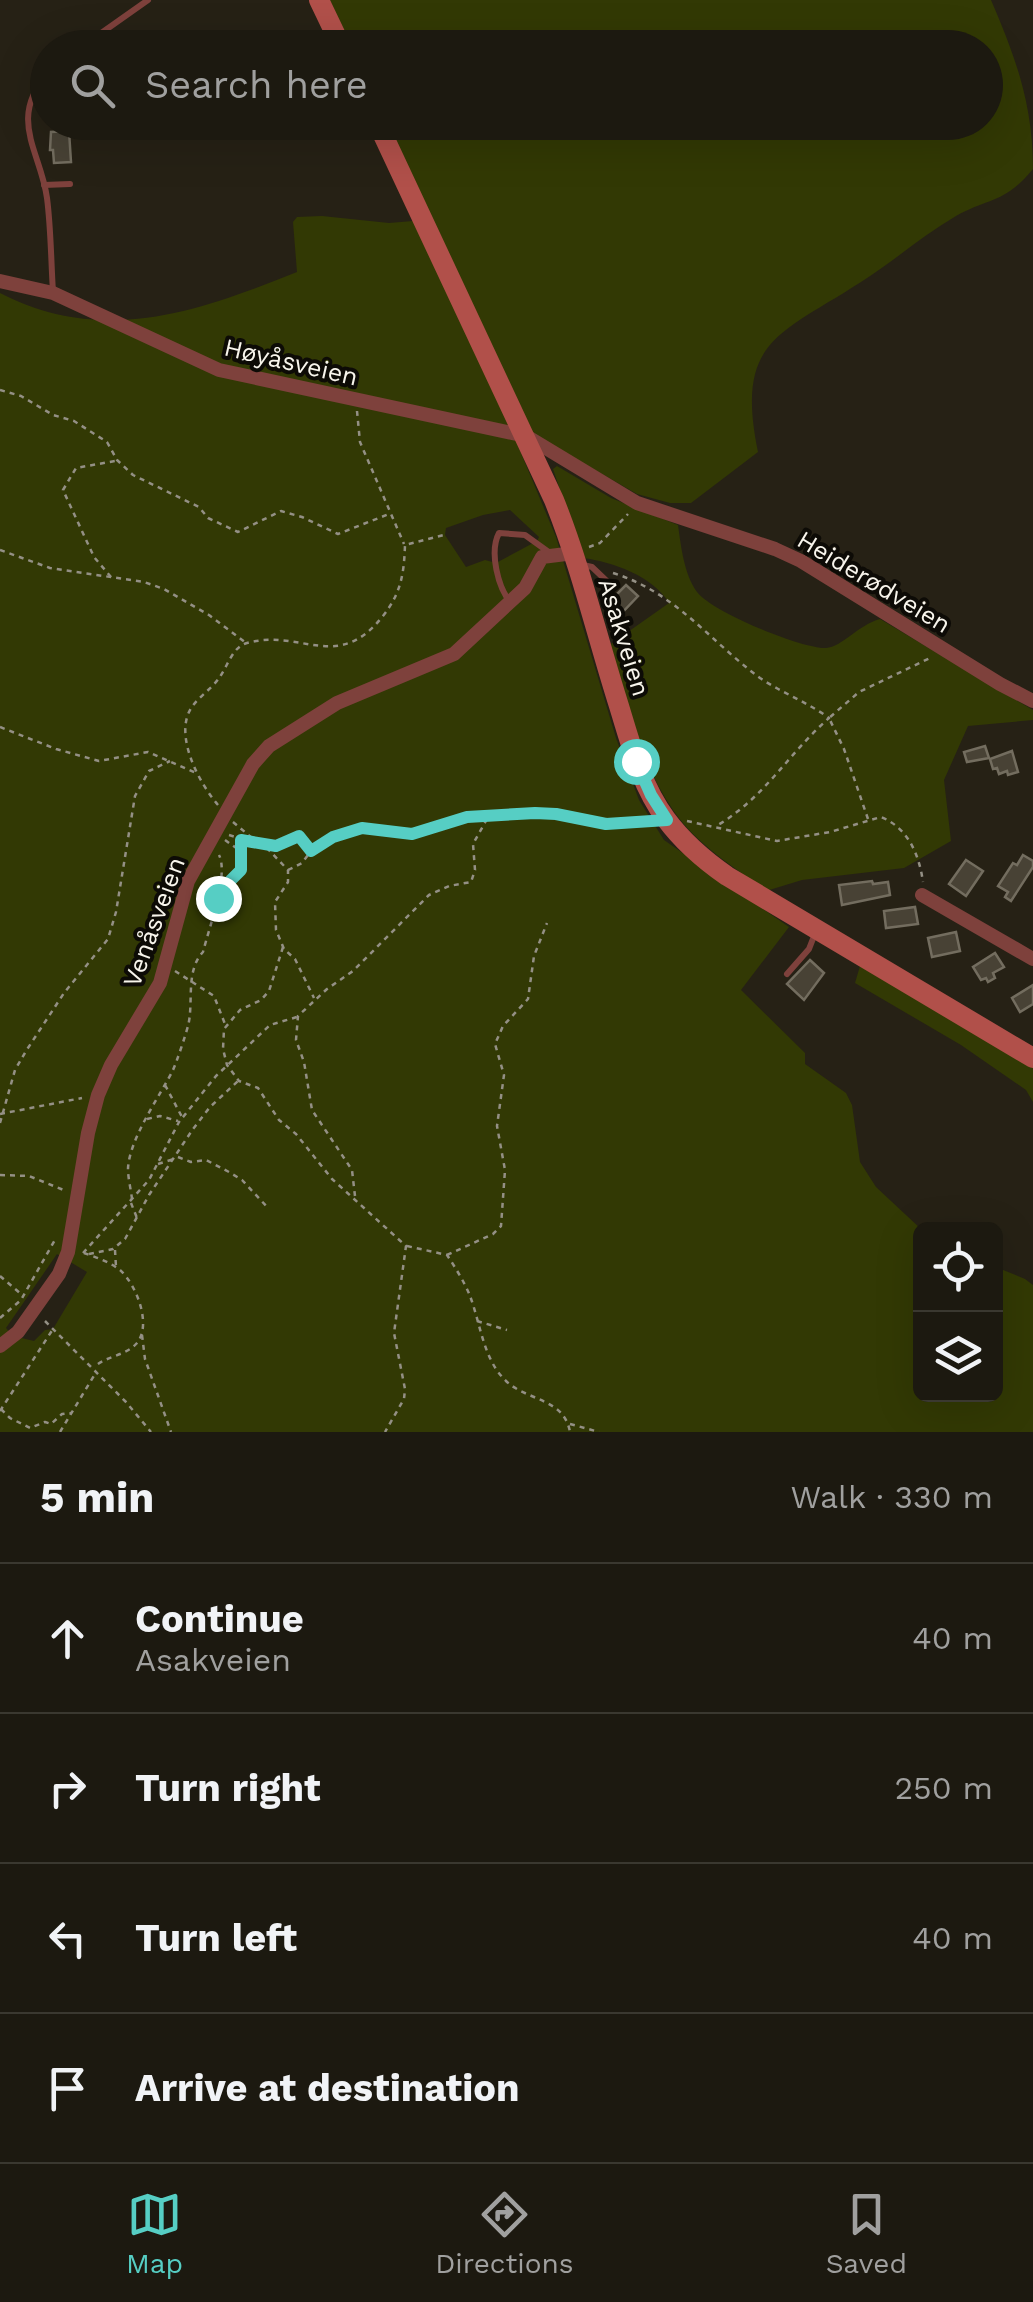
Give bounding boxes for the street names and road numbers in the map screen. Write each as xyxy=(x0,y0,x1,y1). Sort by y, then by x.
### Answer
street label: Høyåsveien xyxy=(221,333,361,391)
street label: Heiderødveien xyxy=(792,525,956,639)
street label: Asakveien xyxy=(592,574,656,700)
street label: Venåsveien xyxy=(117,853,191,991)

